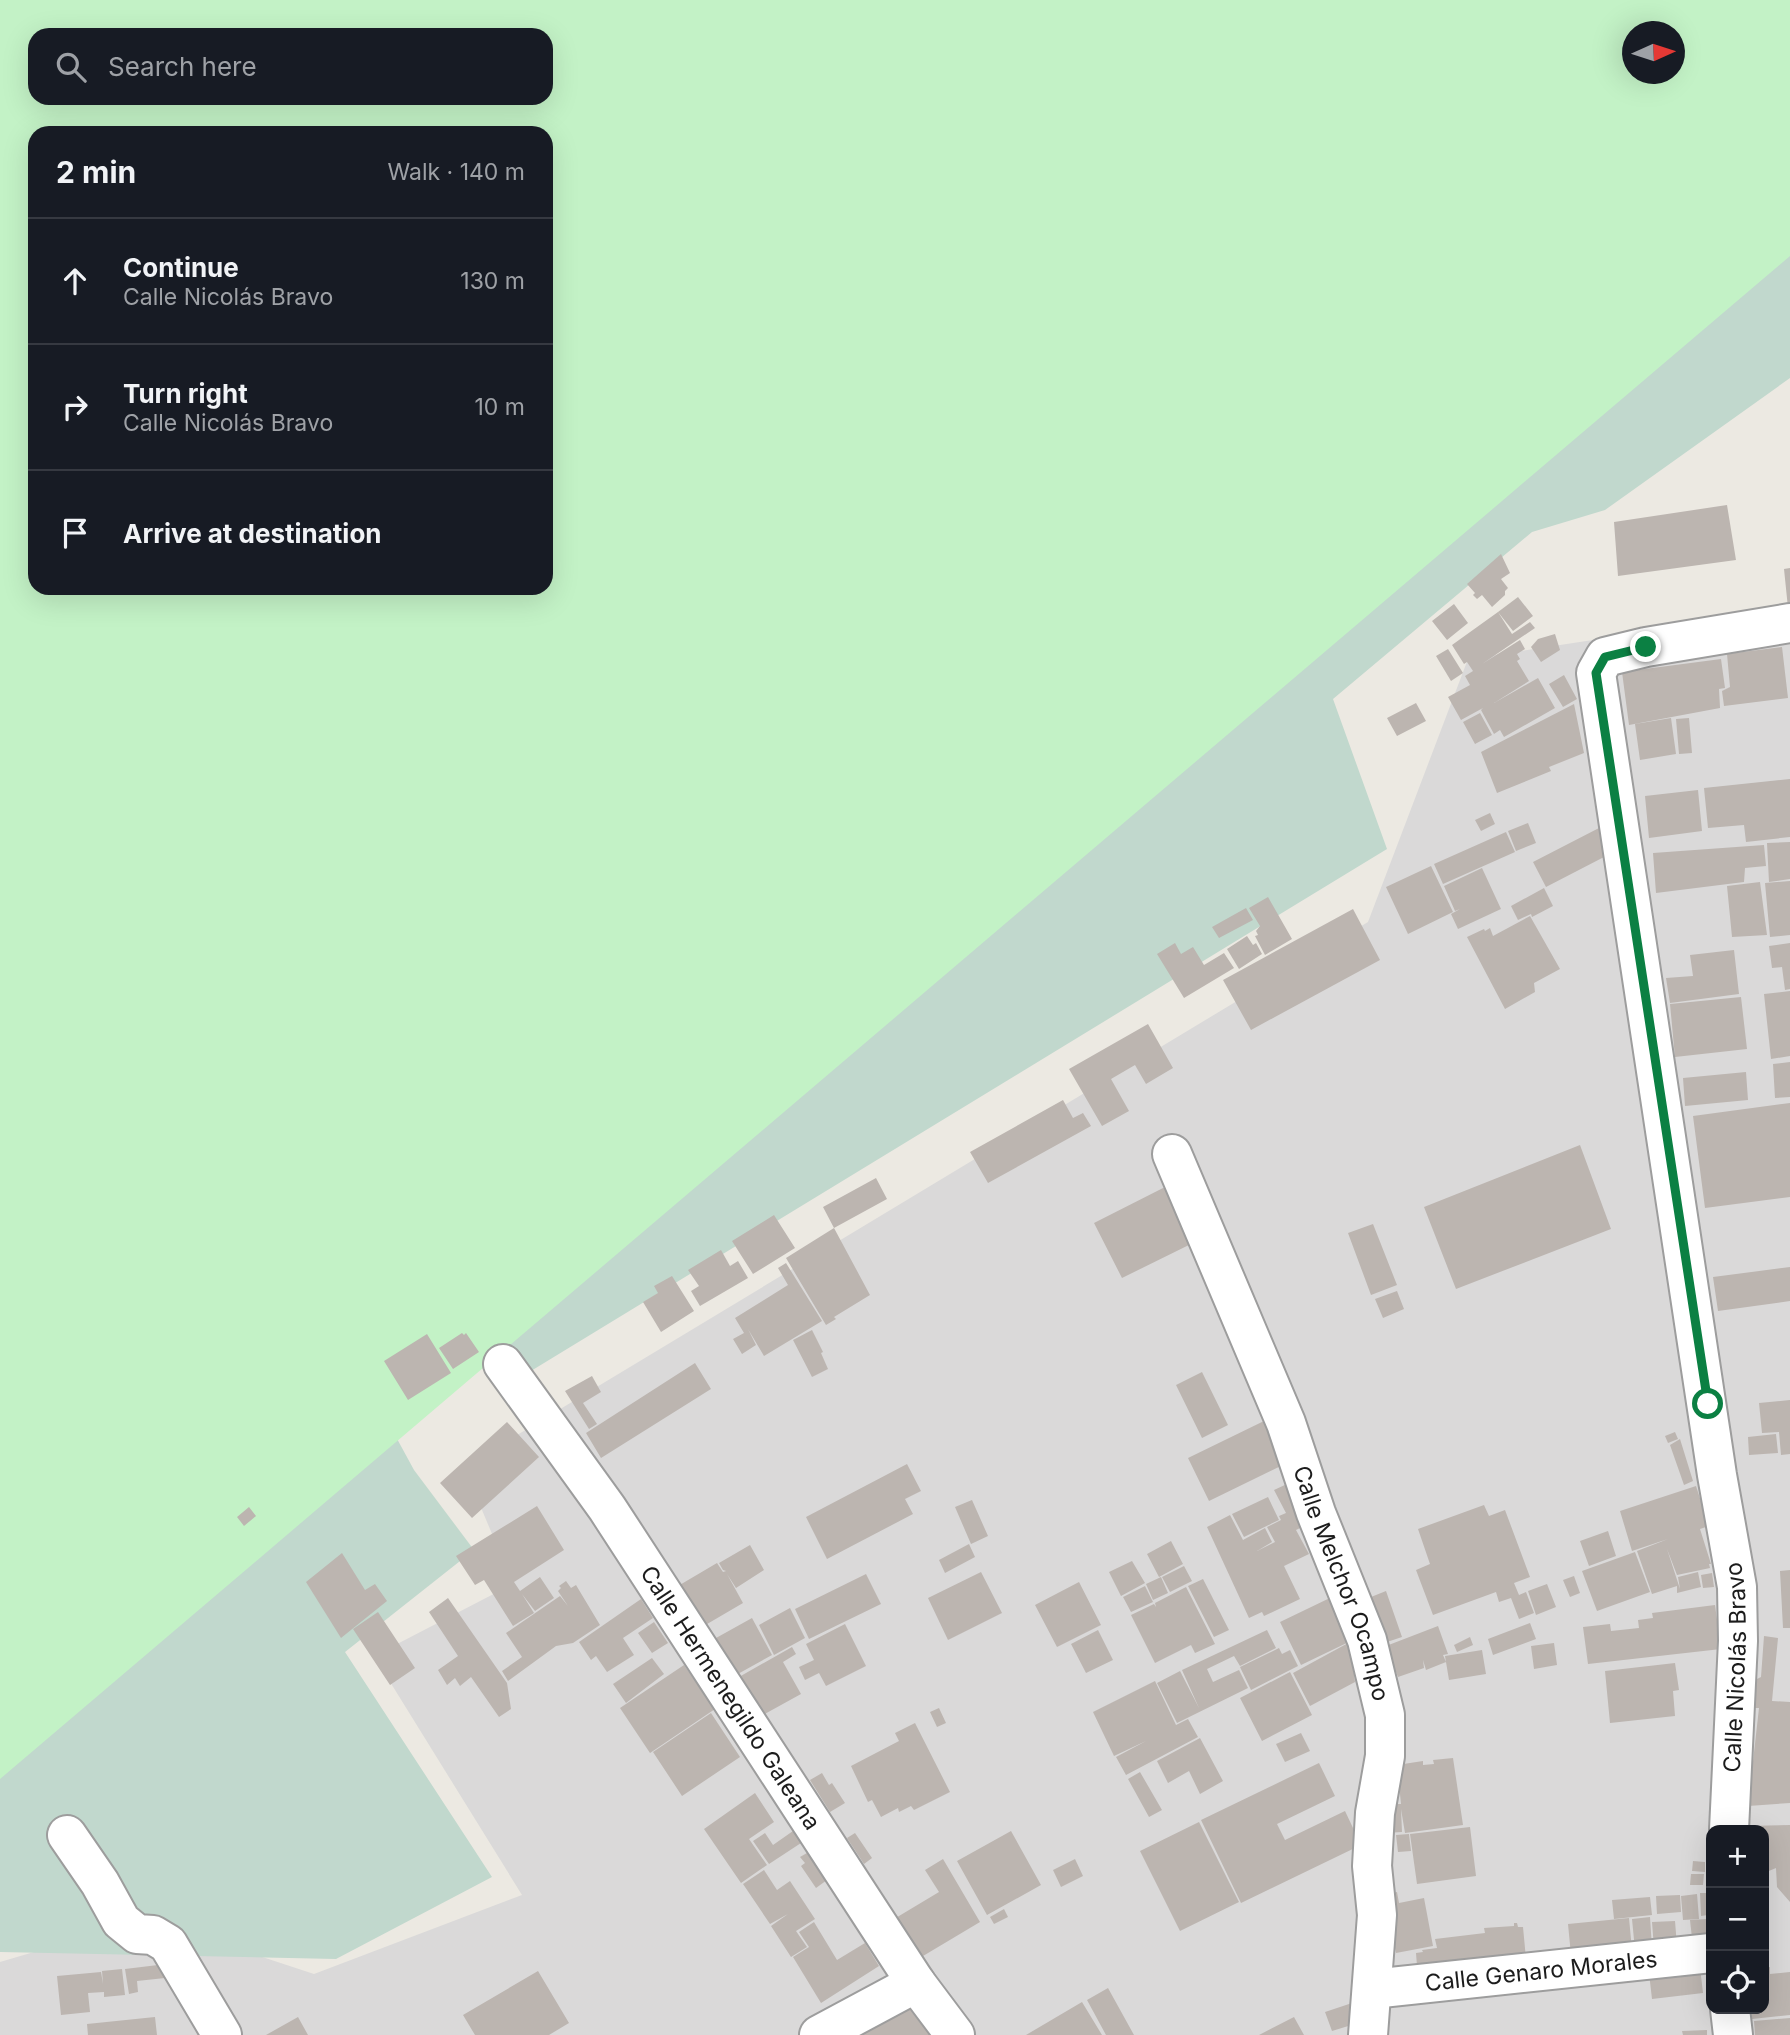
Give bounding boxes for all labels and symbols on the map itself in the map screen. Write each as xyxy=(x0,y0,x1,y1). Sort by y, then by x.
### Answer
north arrow xyxy=(1622,21,1685,84)
route end xyxy=(1630,631,1661,662)
route start xyxy=(1692,1388,1723,1419)
street label: Calle Melchor Ocampo xyxy=(1287,1462,1395,1704)
street label: Calle Hermenegildo Galeana xyxy=(634,1560,827,1835)
street label: Calle Nicolás Bravo xyxy=(1718,1560,1752,1773)
street label: Calle Genaro Morales xyxy=(1423,1945,1659,1997)

